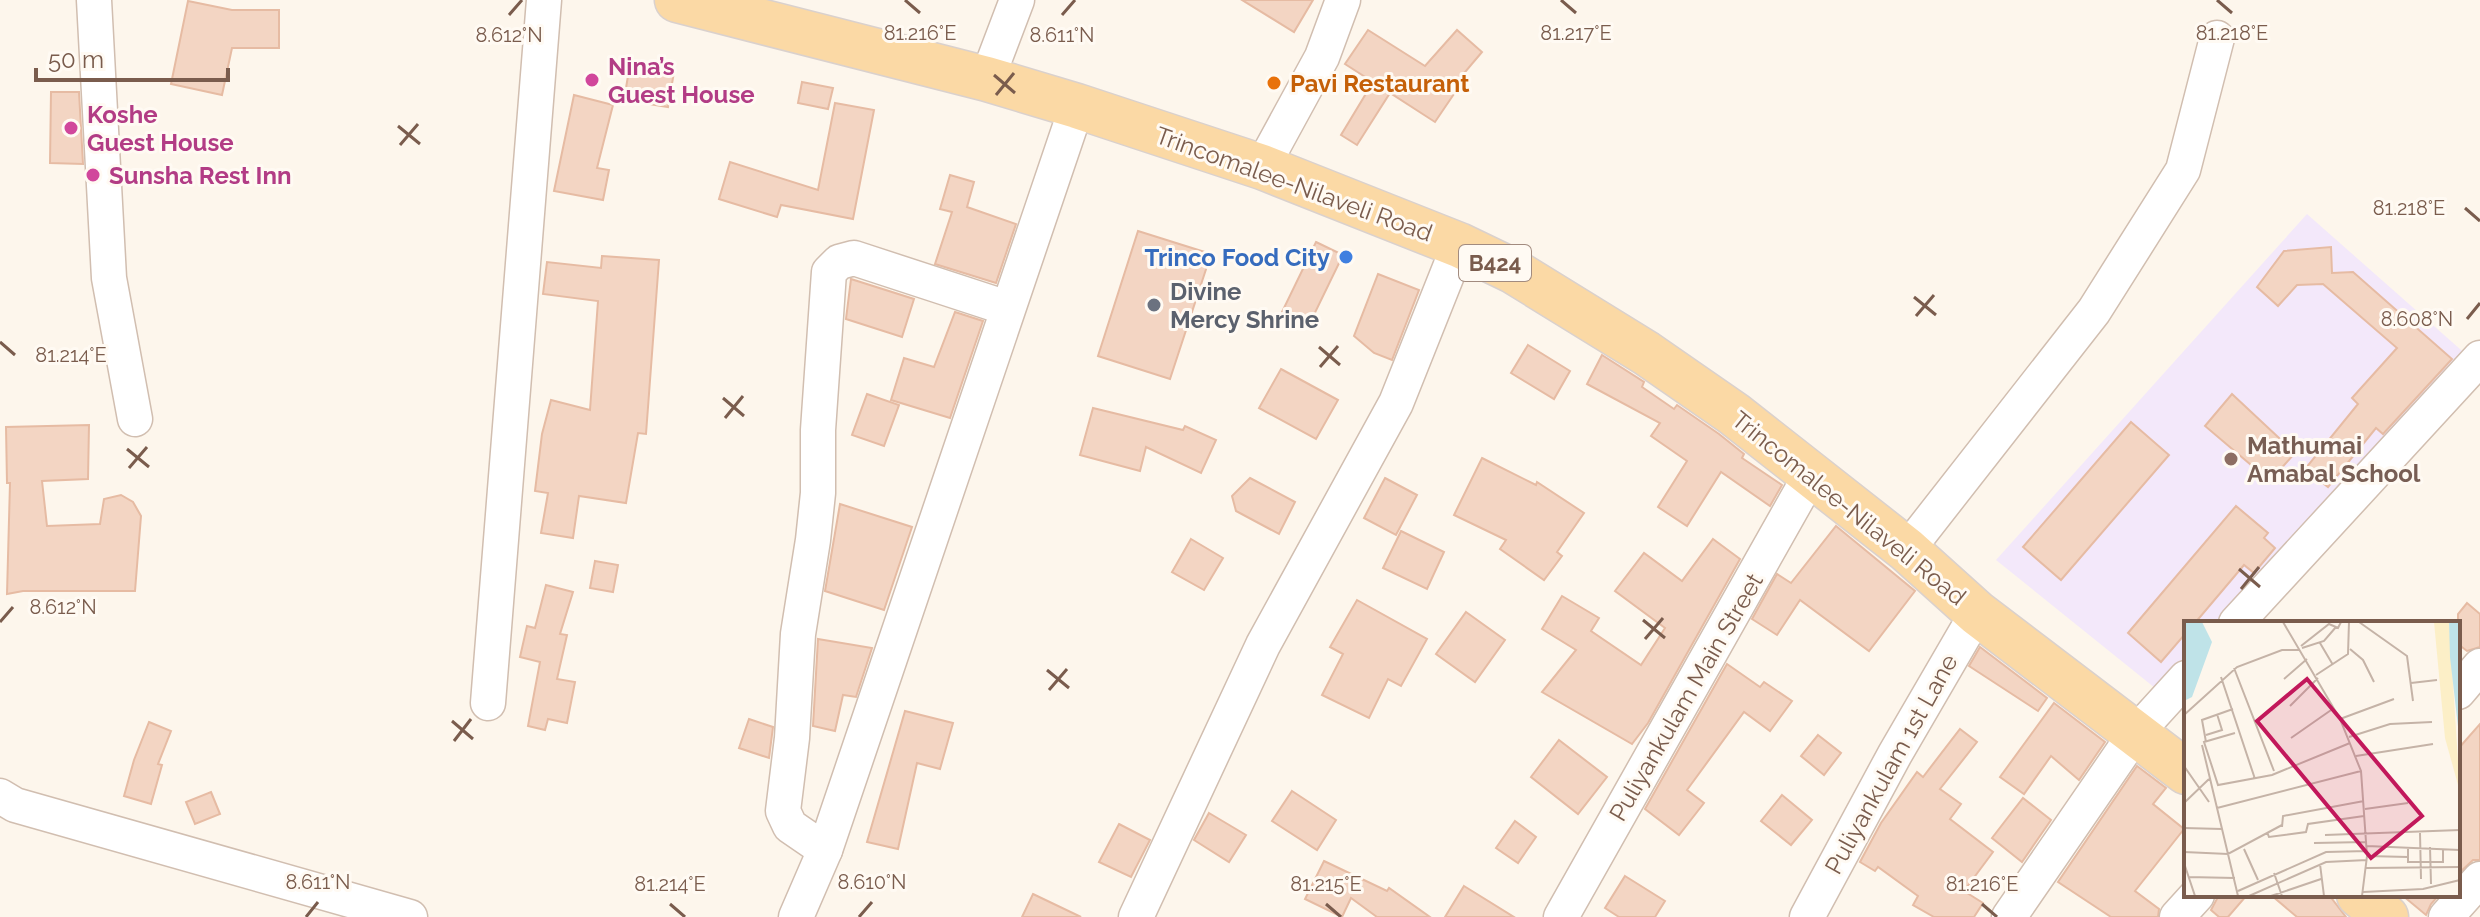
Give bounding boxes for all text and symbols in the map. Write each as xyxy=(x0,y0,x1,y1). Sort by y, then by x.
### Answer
text: 81.216°E xyxy=(884,21,956,45)
text: 81.217°E xyxy=(1540,21,1612,45)
text: 81.218°E xyxy=(2196,21,2268,45)
text: 8.612°N xyxy=(475,23,543,47)
text: 8.611°N xyxy=(1029,23,1095,47)
scale bar xyxy=(36,32,228,82)
text: 50 m xyxy=(48,45,104,74)
place label: Nina’s Guest House xyxy=(608,52,755,109)
place label: Pavi Restaurant xyxy=(1290,69,1469,98)
marker: Nina’s Guest House xyxy=(583,71,601,89)
marker: Pavi Restaurant xyxy=(1265,74,1283,92)
place label: Koshe Guest House xyxy=(87,100,234,157)
marker: Koshe Guest House xyxy=(62,119,80,137)
street label: Trincomalee-Nilaveli Road xyxy=(1152,120,1436,248)
place label: Sunsha Rest Inn xyxy=(109,161,291,190)
marker: Sunsha Rest Inn xyxy=(84,166,102,184)
text: 81.218°E xyxy=(2373,196,2445,220)
place label: Trinco Food City xyxy=(1144,243,1330,272)
road number: B424 xyxy=(1459,245,1531,281)
marker: Trinco Food City xyxy=(1337,248,1355,266)
place label: Divine Mercy Shrine xyxy=(1170,277,1319,334)
marker: Divine Mercy Shrine xyxy=(1145,296,1163,314)
text: 8.608°N xyxy=(2381,307,2453,331)
text: 81.214°E xyxy=(35,343,107,367)
street label: Trincomalee-Nilaveli Road xyxy=(1726,405,1972,611)
place label: Mathumai Amabal School xyxy=(2247,431,2421,488)
marker: Mathumai Amabal School xyxy=(2222,450,2240,468)
street label: Puliyankulam Main Street xyxy=(1603,568,1769,826)
text: 8.612°N xyxy=(29,595,97,619)
inset map xyxy=(2184,621,2460,897)
street label: Puliyankulam 1st Lane xyxy=(1819,649,1963,879)
text: 8.611°N xyxy=(285,870,351,894)
text: 8.610°N xyxy=(838,870,906,894)
text: 81.214°E xyxy=(634,872,706,896)
text: 81.215°E xyxy=(1290,872,1362,896)
text: 81.216°E xyxy=(1946,872,2018,896)

